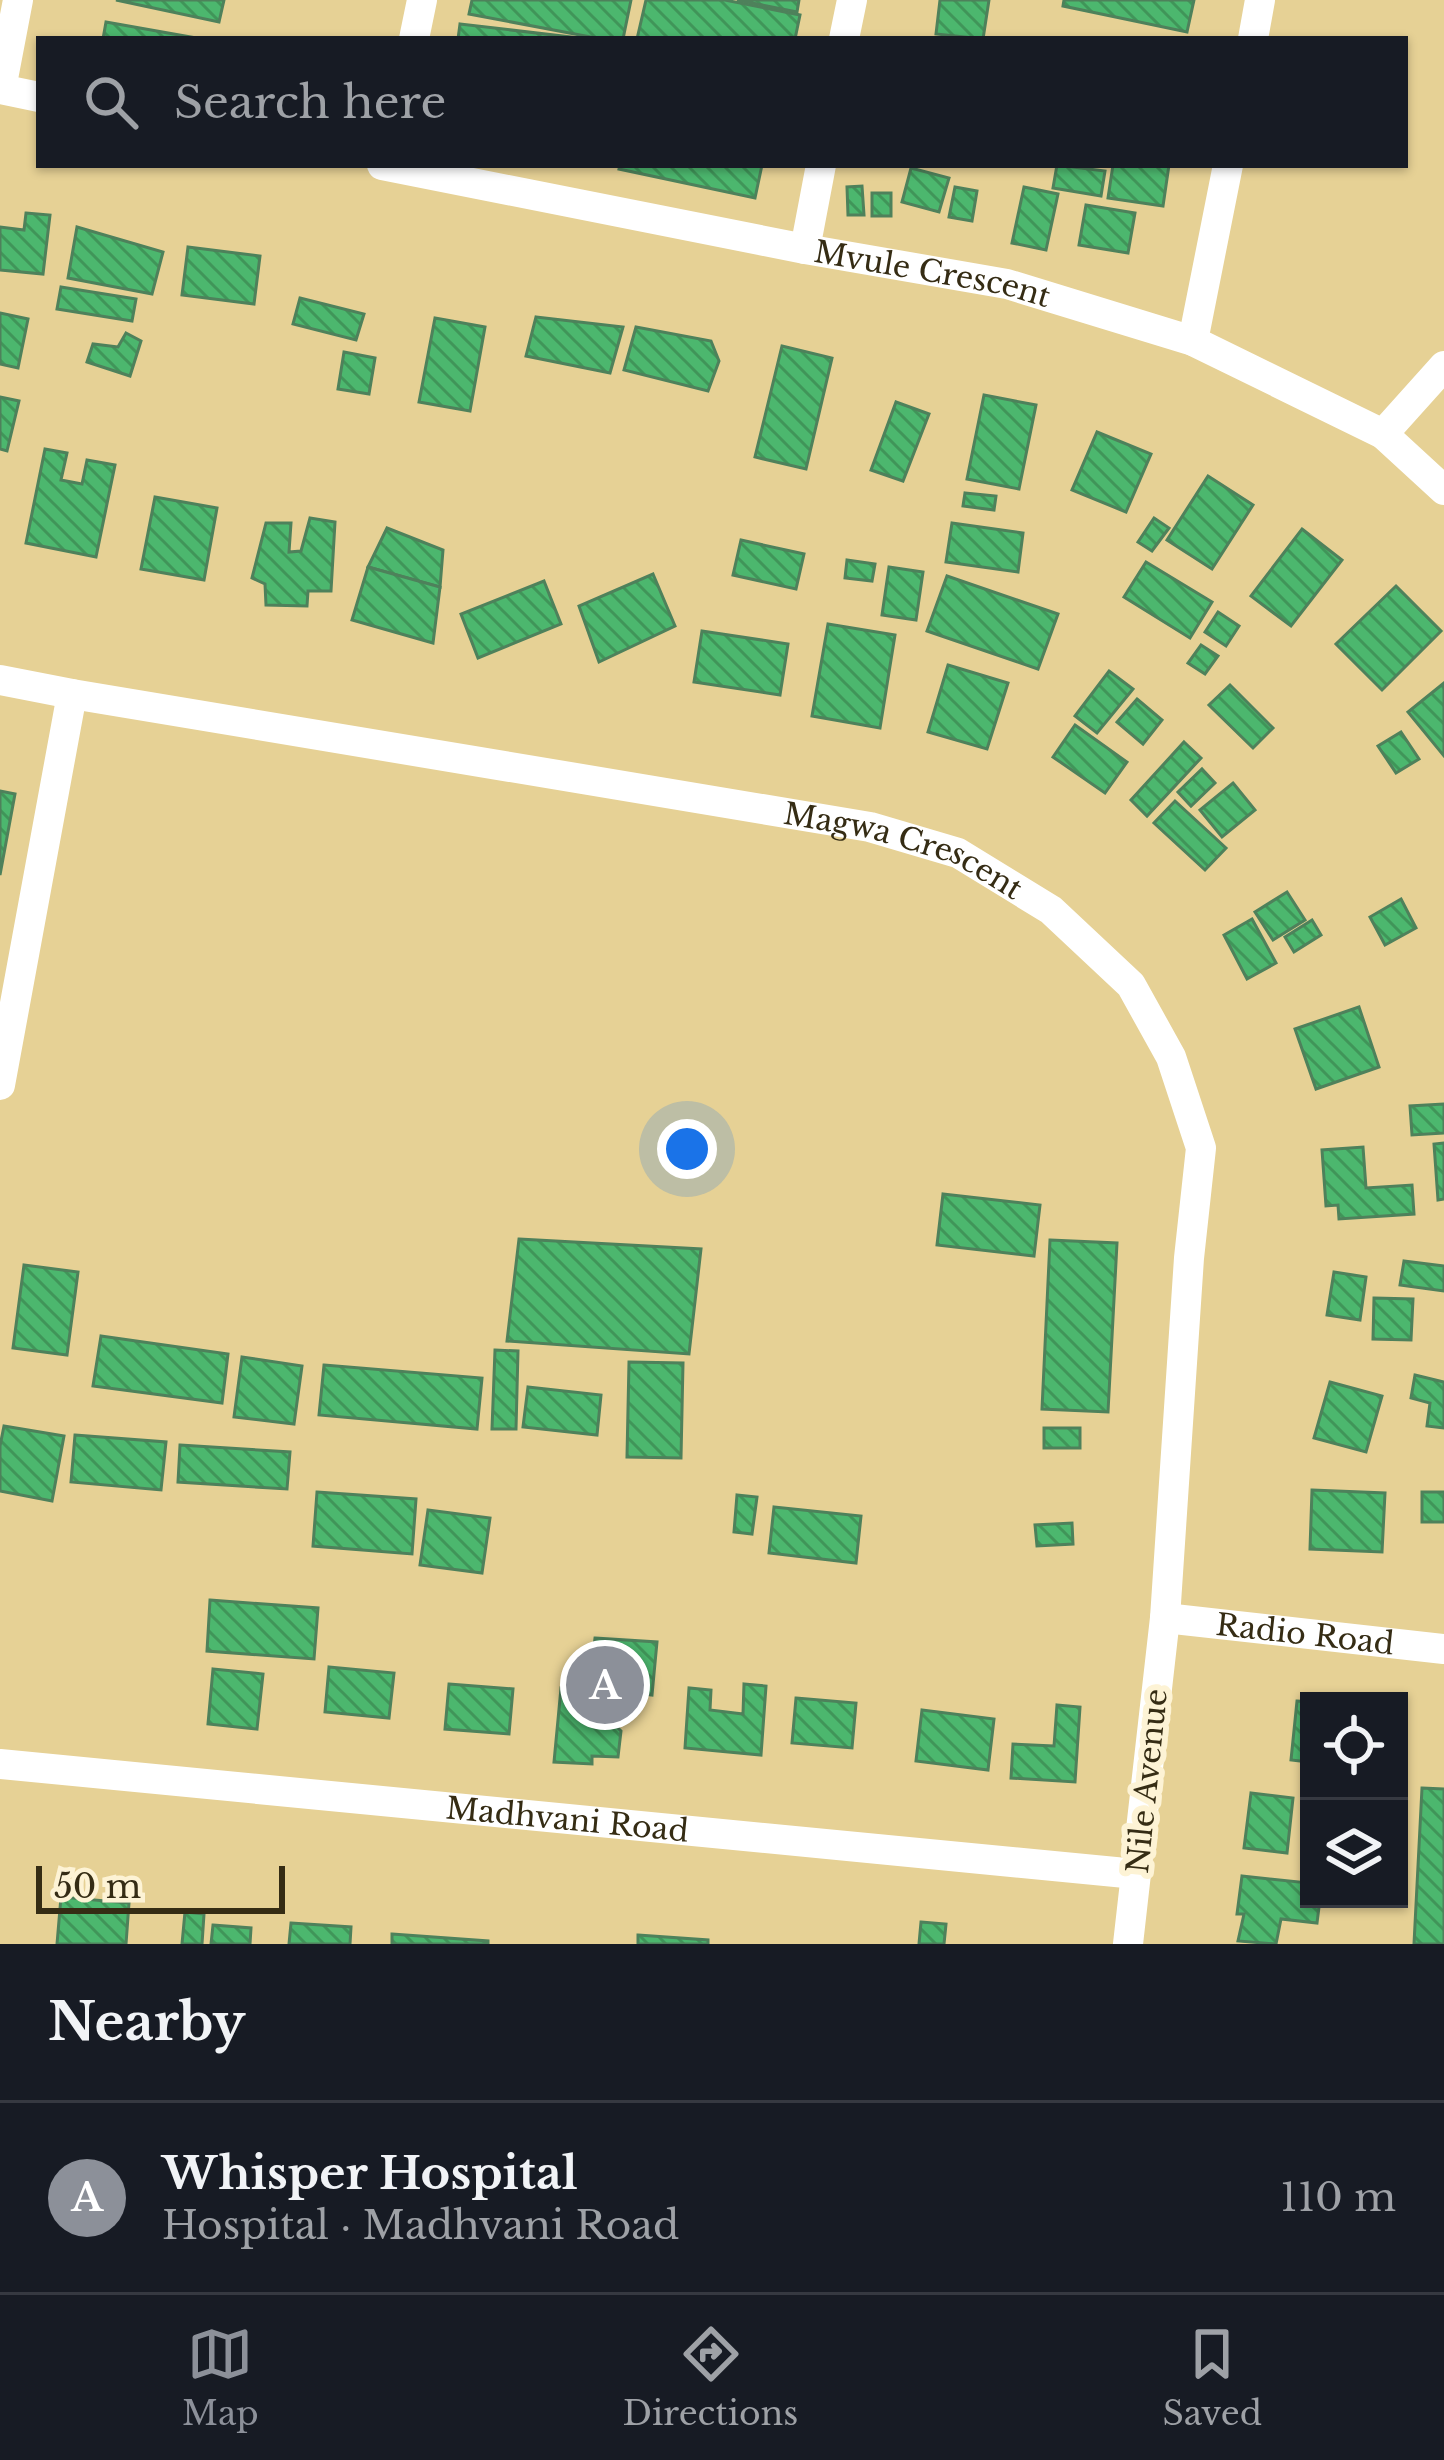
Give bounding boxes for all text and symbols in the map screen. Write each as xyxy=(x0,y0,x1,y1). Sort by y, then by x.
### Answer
search box xyxy=(36,36,1408,168)
icon: search xyxy=(78,69,144,135)
text: Search here xyxy=(174,74,446,130)
street label: Mvule Crescent xyxy=(811,232,1056,315)
street label: Magwa Crescent xyxy=(781,794,1030,907)
your location xyxy=(657,1119,717,1179)
street label: Radio Road xyxy=(1214,1605,1396,1662)
pin: A xyxy=(566,1640,644,1730)
street label: Nile Avenue xyxy=(1119,1687,1175,1875)
map controls xyxy=(1300,1692,1408,1908)
button: locate xyxy=(1300,1692,1408,1800)
street label: Madhvani Road xyxy=(444,1789,690,1849)
button: layers xyxy=(1300,1800,1408,1908)
scale bar xyxy=(36,1860,285,1913)
text: 50 m xyxy=(54,1866,141,1907)
text: Nearby xyxy=(48,1991,245,2054)
text: Whisper Hospital xyxy=(162,2145,578,2201)
text: A xyxy=(71,2173,103,2222)
text: 110 m xyxy=(1280,2173,1396,2222)
text: Hospital · Madhvani Road xyxy=(162,2201,679,2250)
tab: Map xyxy=(182,2321,259,2434)
tab: Directions xyxy=(623,2321,798,2434)
tab: Saved xyxy=(1162,2321,1262,2434)

